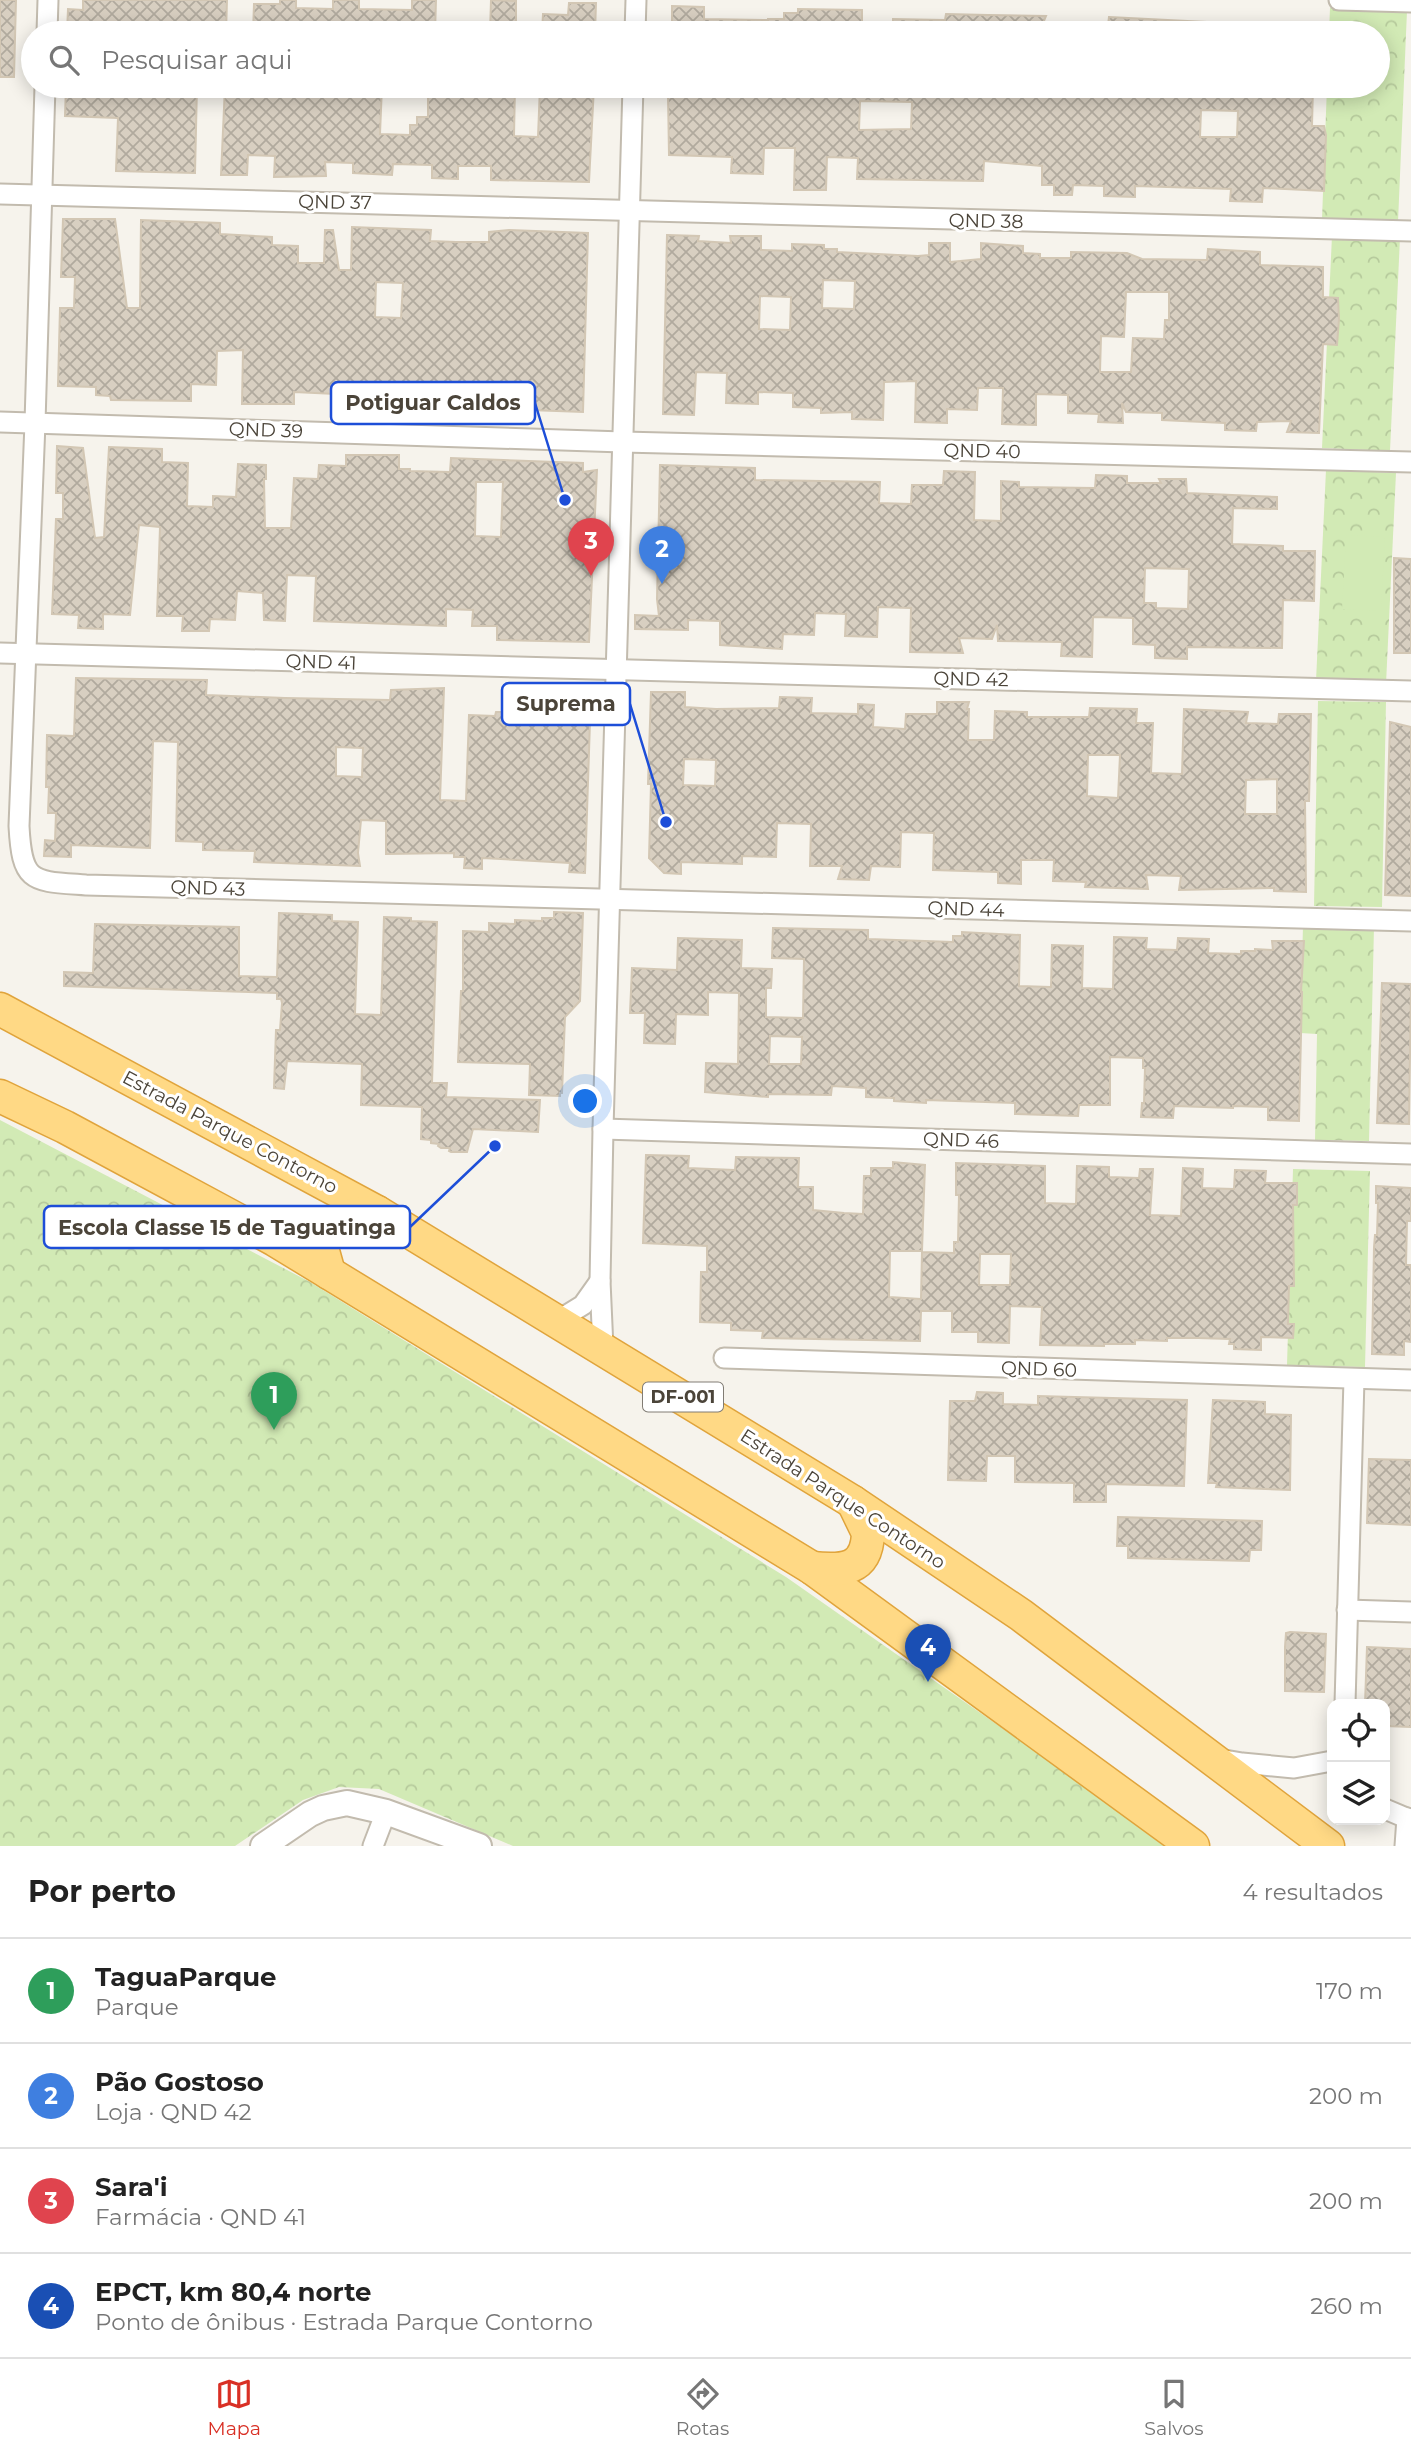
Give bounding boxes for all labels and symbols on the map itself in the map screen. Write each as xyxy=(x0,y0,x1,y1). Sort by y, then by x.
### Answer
street label: QND 37 xyxy=(298,190,372,214)
street label: QND 38 xyxy=(948,209,1024,233)
callout: Potiguar Caldos xyxy=(331,382,535,424)
text: Potiguar Caldos xyxy=(345,390,521,415)
street label: QND 39 xyxy=(228,417,304,443)
street label: QND 40 xyxy=(943,439,1021,463)
pin: 3 xyxy=(568,518,614,576)
pin: 2 xyxy=(639,526,685,584)
street label: QND 41 xyxy=(285,649,357,675)
street label: QND 42 xyxy=(933,667,1009,691)
callout: Suprema xyxy=(502,683,630,725)
text: Suprema xyxy=(516,691,616,716)
street label: QND 43 xyxy=(170,875,246,901)
street label: QND 44 xyxy=(927,896,1005,922)
street label: Estrada Parque Contorno xyxy=(119,1066,341,1199)
your location xyxy=(568,1084,602,1118)
street label: QND 46 xyxy=(923,1127,999,1153)
callout: Escola Classe 15 de Taguatinga xyxy=(44,1206,410,1248)
text: Escola Classe 15 de Taguatinga xyxy=(58,1215,396,1240)
street label: QND 60 xyxy=(1001,1356,1077,1382)
pin: 1 xyxy=(251,1372,297,1430)
road number: DF-001 xyxy=(643,1382,723,1412)
street label: Estrada Parque Contorno xyxy=(736,1424,950,1574)
pin: 4 xyxy=(905,1624,951,1682)

